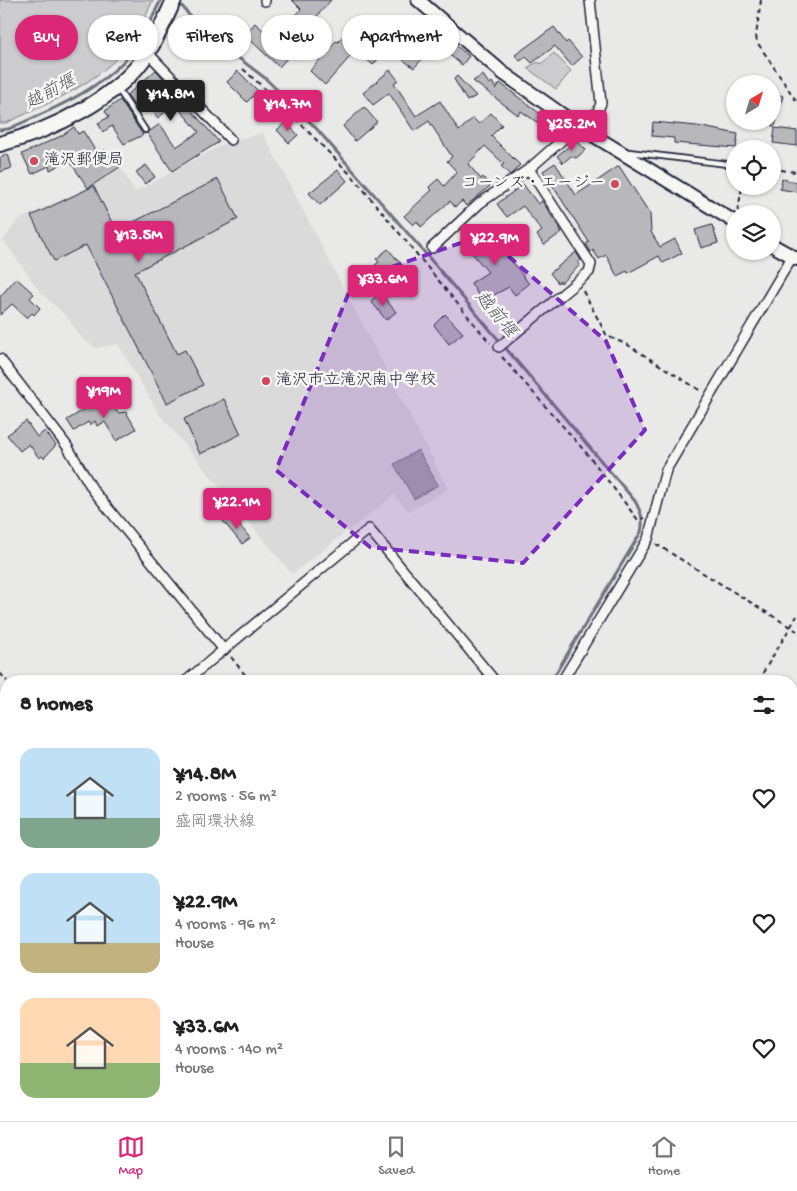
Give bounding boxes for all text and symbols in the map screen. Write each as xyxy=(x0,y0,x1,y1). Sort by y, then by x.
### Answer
chip: Buy xyxy=(15,15,78,60)
chip: Rent xyxy=(88,15,158,60)
chip: Filters xyxy=(168,15,251,60)
chip: New xyxy=(261,15,332,60)
chip: Apartment xyxy=(342,15,459,60)
water label: 越前堰 xyxy=(21,69,82,115)
north arrow xyxy=(726,75,781,130)
map controls xyxy=(726,75,781,260)
pin: ¥14.8M xyxy=(130,80,212,122)
text: ¥14.8M xyxy=(148,86,194,105)
pin: ¥14.7M xyxy=(247,90,329,132)
text: ¥14.7M xyxy=(265,96,311,115)
pin: ¥25.2M xyxy=(531,110,613,152)
text: ¥25.2M xyxy=(548,116,596,135)
button: locate xyxy=(726,140,781,195)
place label: 滝沢郵便局 xyxy=(44,150,124,171)
marker: 滝沢郵便局 xyxy=(28,155,40,167)
place label: コーンズ・エージー xyxy=(462,174,605,194)
marker: コーンズ・エージー xyxy=(609,178,621,190)
button: layers xyxy=(726,205,781,260)
pin: ¥13.5M xyxy=(98,220,180,263)
pin: ¥22.9M xyxy=(454,224,536,266)
text: ¥13.5M xyxy=(116,227,162,246)
text: ¥22.9M xyxy=(471,230,519,249)
pin: ¥33.6M xyxy=(342,264,424,307)
text: ¥33.6M xyxy=(359,271,407,290)
water label: 越前堰 xyxy=(469,286,522,344)
place label: 滝沢市立滝沢南中学校 xyxy=(276,370,436,391)
marker: 滝沢市立滝沢南中学校 xyxy=(260,375,272,387)
pin: ¥19M xyxy=(74,376,134,419)
text: ¥19M xyxy=(88,383,121,402)
pin: ¥22.1M xyxy=(196,488,278,530)
text: ¥22.1M xyxy=(214,494,260,513)
icon: filters xyxy=(750,691,778,719)
text: 8 homes xyxy=(20,693,92,718)
text: ¥14.8M xyxy=(175,763,236,788)
icon: home xyxy=(60,768,120,828)
icon: heart xyxy=(750,784,778,812)
text: 2 rooms · 56 m² xyxy=(175,788,277,807)
text: 盛岡環状線 xyxy=(175,814,255,833)
text: ¥22.9M xyxy=(175,891,237,916)
icon: home xyxy=(60,893,120,953)
icon: heart xyxy=(750,909,778,937)
text: 4 rooms · 96 m² xyxy=(175,916,276,935)
text: House xyxy=(175,935,214,954)
text: ¥33.6M xyxy=(175,1016,238,1041)
icon: home xyxy=(60,1018,120,1078)
icon: heart xyxy=(750,1034,778,1062)
text: 4 rooms · 140 m² xyxy=(175,1041,283,1060)
text: House xyxy=(175,1060,214,1079)
tab: Map xyxy=(117,1133,145,1180)
tab: Saved xyxy=(378,1133,414,1180)
tab: Home xyxy=(648,1133,680,1180)

